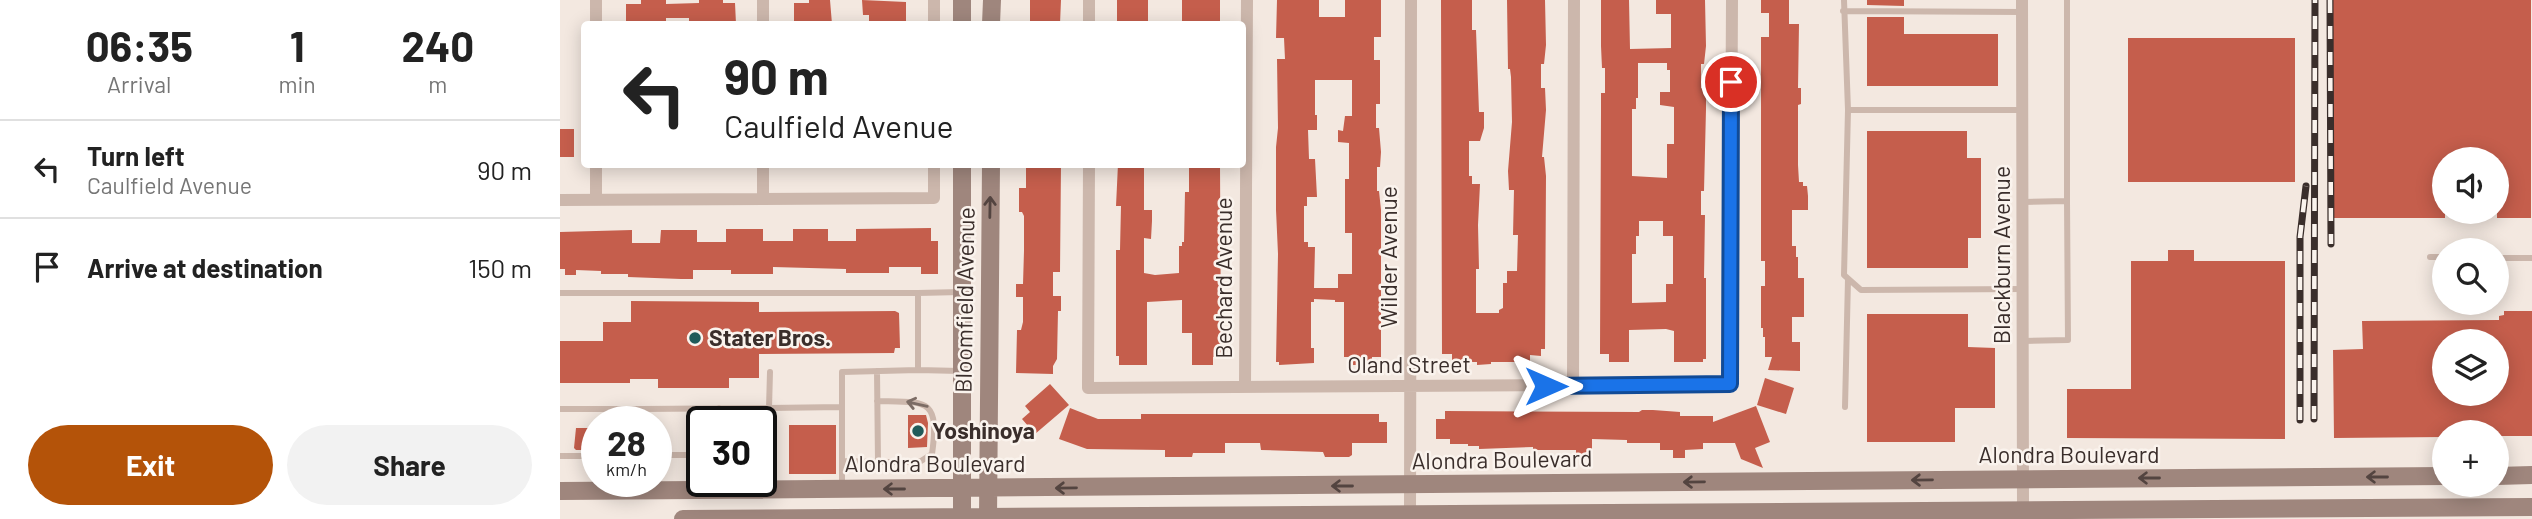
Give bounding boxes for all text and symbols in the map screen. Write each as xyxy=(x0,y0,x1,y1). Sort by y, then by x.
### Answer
text: 06:35 xyxy=(86,20,193,70)
text: 1 xyxy=(290,20,305,70)
text: 240 xyxy=(401,20,474,70)
text: 90 m xyxy=(724,46,829,105)
icon: left xyxy=(609,49,700,140)
pin xyxy=(1701,52,1761,112)
icon: arrive xyxy=(1712,63,1750,101)
text: Arrival xyxy=(107,70,171,98)
text: min xyxy=(278,70,316,98)
text: m xyxy=(428,70,447,98)
text: Caulfield Avenue xyxy=(724,106,954,144)
text: Turn left xyxy=(87,140,185,171)
map controls xyxy=(2432,147,2509,497)
button: sound xyxy=(2432,147,2509,224)
icon: left xyxy=(28,150,66,188)
text: 90 m xyxy=(477,154,532,185)
street label: Blackburn Avenue xyxy=(1987,166,2015,344)
text: Caulfield Avenue xyxy=(87,171,252,199)
street label: Wilder Avenue xyxy=(1374,186,1402,328)
one-way arrow xyxy=(983,195,997,218)
street label: Bechard Avenue xyxy=(1209,197,1237,359)
street label: Bloomfield Avenue xyxy=(948,207,980,393)
button: search xyxy=(2432,238,2509,315)
icon: arrive xyxy=(28,248,66,286)
text: Arrive at destination xyxy=(87,252,323,283)
text: 150 m xyxy=(468,252,532,283)
place label: Stater Bros. xyxy=(709,323,831,351)
button: layers xyxy=(2432,329,2509,406)
marker: Stater Bros. xyxy=(687,330,703,346)
position arrow xyxy=(1509,349,1583,423)
street label: Oland Street xyxy=(1347,350,1471,378)
one-way arrow xyxy=(906,397,928,410)
speed limit sign: 30 xyxy=(686,406,777,497)
place label: Yoshinoya xyxy=(932,416,1035,444)
button: + xyxy=(2432,420,2509,497)
text: 28 xyxy=(607,421,646,463)
marker: Yoshinoya xyxy=(910,423,926,439)
button: Exit xyxy=(28,425,273,505)
button: Share xyxy=(287,425,532,505)
street label: Alondra Boulevard xyxy=(1978,440,2160,468)
street label: Alondra Boulevard xyxy=(1411,443,1593,475)
street label: Alondra Boulevard xyxy=(844,449,1026,477)
text: km/h xyxy=(606,458,647,480)
one-way arrow xyxy=(2365,470,2388,484)
one-way arrow xyxy=(2138,472,2161,485)
one-way arrow xyxy=(1910,473,1933,487)
one-way arrow xyxy=(1683,476,1706,489)
one-way arrow xyxy=(1331,479,1354,492)
one-way arrow xyxy=(1055,481,1078,495)
one-way arrow xyxy=(883,482,906,496)

